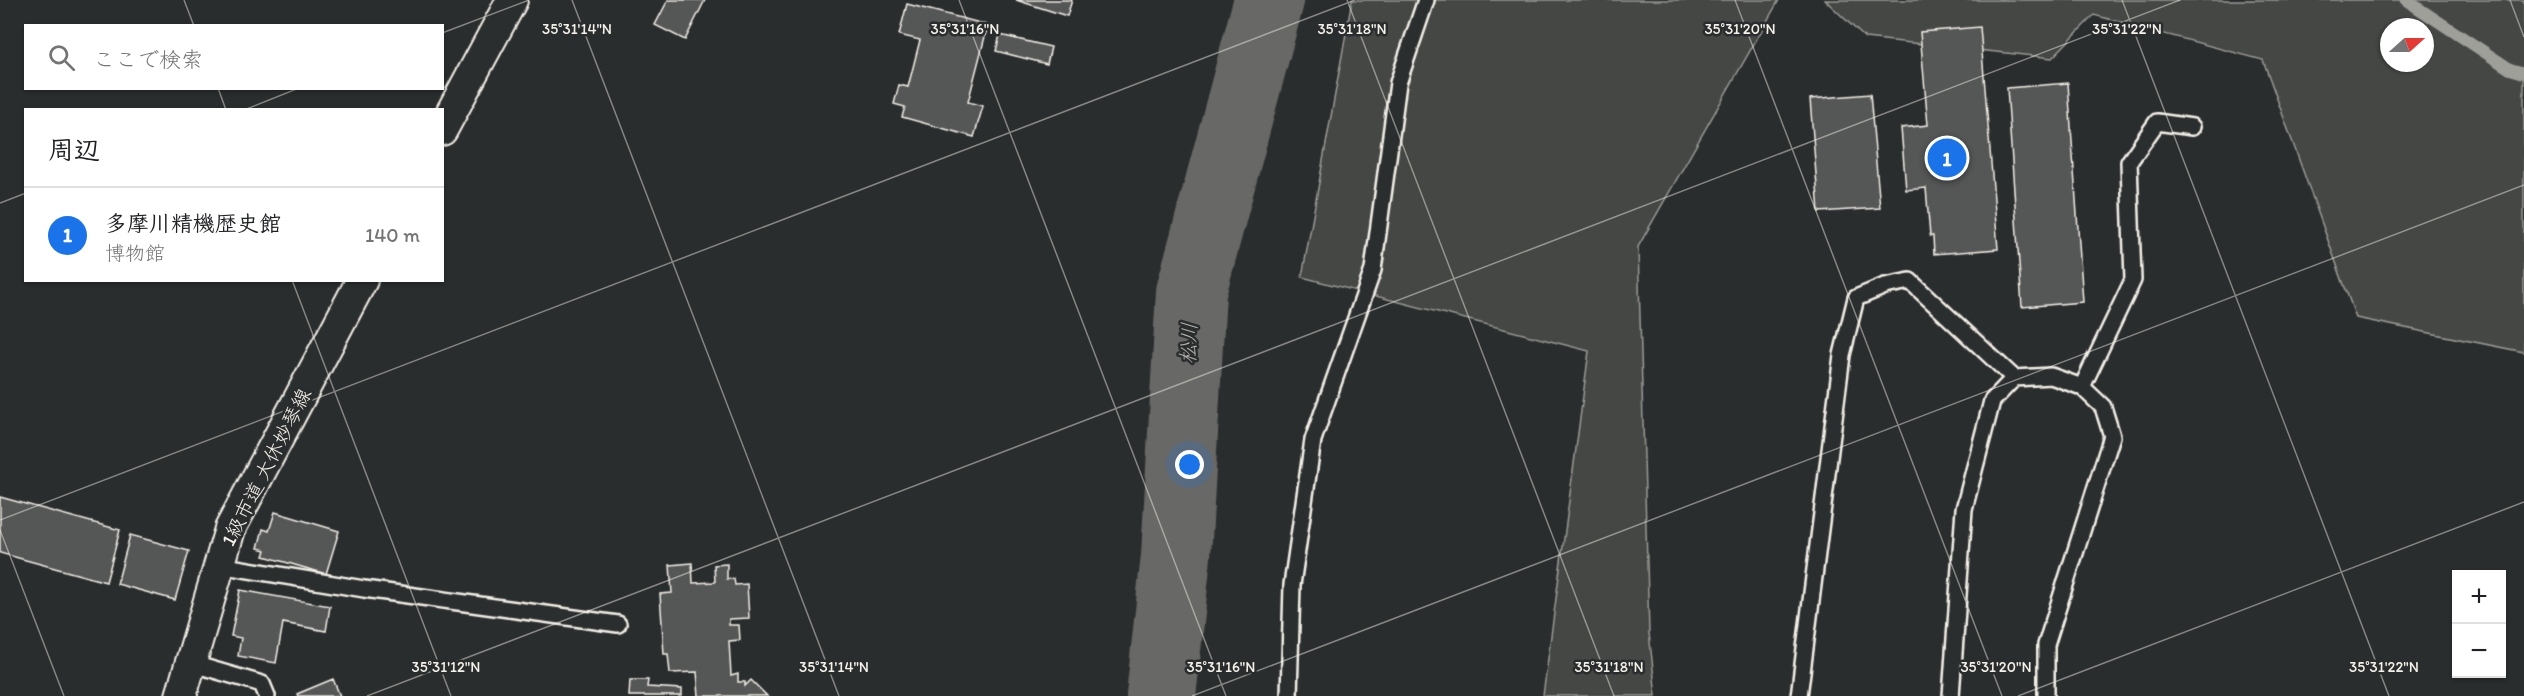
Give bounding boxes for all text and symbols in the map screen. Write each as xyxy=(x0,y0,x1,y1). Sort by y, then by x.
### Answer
north arrow xyxy=(2380,18,2434,72)
text: 35°31'14"N xyxy=(542,20,612,38)
text: 35°31'16"N xyxy=(931,20,999,38)
text: 35°31'18"N xyxy=(1317,20,1387,38)
text: 35°31'20"N xyxy=(1704,20,1776,38)
text: 35°31'22"N xyxy=(2092,20,2162,38)
search box xyxy=(24,24,444,90)
icon: search xyxy=(45,41,78,74)
text: ここで検索 xyxy=(93,46,203,73)
text: 周辺 xyxy=(48,134,100,166)
pin: 1 xyxy=(1928,136,1966,180)
text: 多摩川精機歴史館 xyxy=(105,210,281,237)
text: 1 xyxy=(63,223,72,247)
text: 140 m xyxy=(365,223,420,247)
text: 博物館 xyxy=(105,241,165,265)
water label: 松川 xyxy=(1174,321,1202,365)
street label: 1級市道 大休妙琴線 xyxy=(216,384,316,550)
your location xyxy=(1175,450,1204,479)
map controls xyxy=(2452,570,2506,678)
button: + xyxy=(2452,570,2506,624)
button: − xyxy=(2452,624,2506,678)
text: 35°31'12"N xyxy=(412,658,480,676)
text: 35°31'14"N xyxy=(799,658,869,676)
text: 35°31'16"N xyxy=(1187,658,1255,676)
text: 35°31'18"N xyxy=(1574,658,1644,676)
text: 35°31'20"N xyxy=(1960,658,2032,676)
text: 35°31'22"N xyxy=(2349,658,2419,676)

